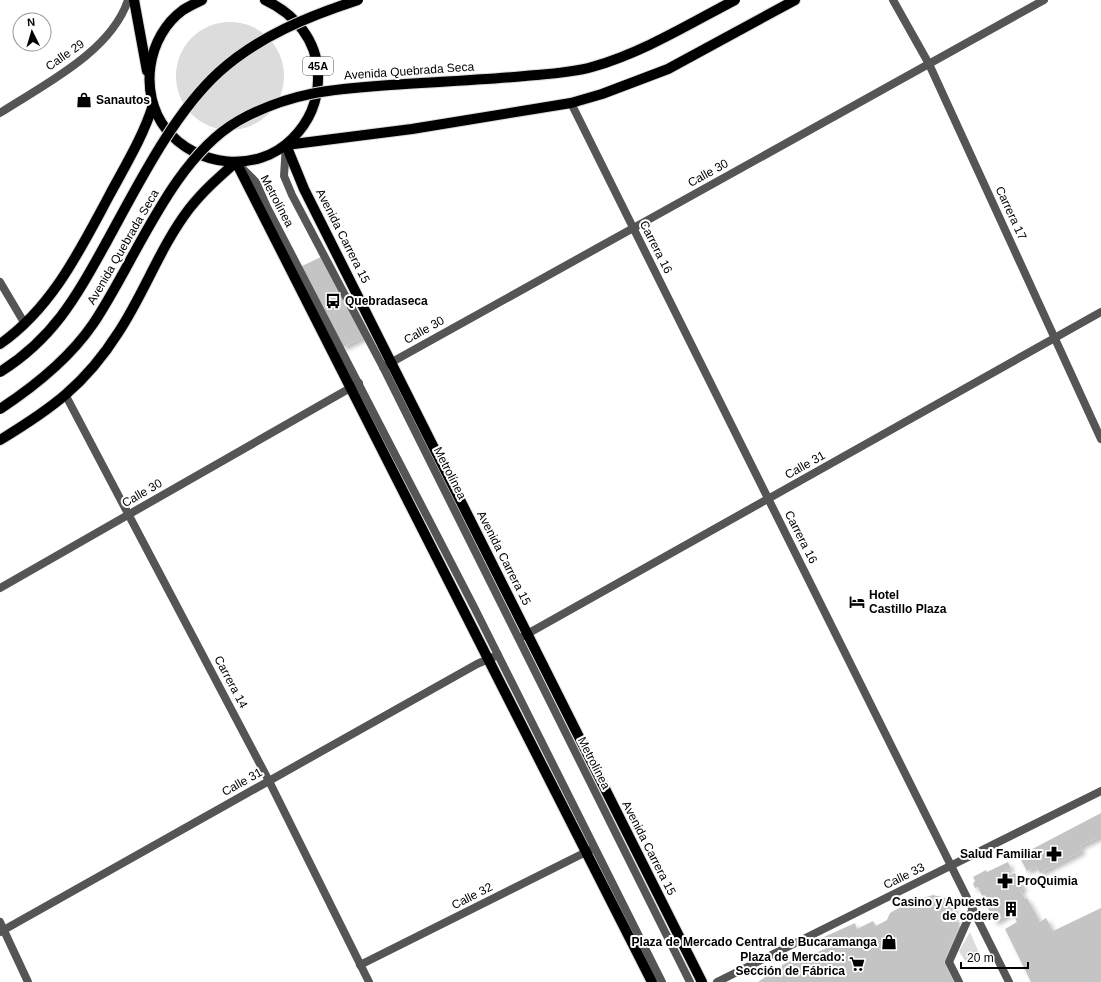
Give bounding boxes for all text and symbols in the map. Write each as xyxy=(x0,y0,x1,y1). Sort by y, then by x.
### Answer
north arrow xyxy=(12,12,52,52)
text: N xyxy=(27,16,36,28)
street label: Calle 29 xyxy=(43,36,87,73)
road number: 45A xyxy=(303,57,333,75)
street label: Avenida Quebrada Seca xyxy=(343,59,475,83)
shop icon: Sanautos xyxy=(75,91,93,109)
place label: Sanautos xyxy=(96,93,150,107)
street label: Calle 30 xyxy=(685,156,731,190)
street label: Metrolínea xyxy=(258,173,297,230)
street label: Carrera 17 xyxy=(993,184,1030,242)
street label: Avenida Quebrada Seca xyxy=(84,187,162,307)
street label: Avenida Carrera 15 xyxy=(313,187,373,286)
street label: Carrera 16 xyxy=(637,218,675,276)
bus stop icon: Quebradaseca xyxy=(324,292,342,310)
place label: Quebradaseca xyxy=(345,294,428,308)
street label: Calle 30 xyxy=(401,313,447,347)
street label: Metrolínea xyxy=(431,445,469,502)
street label: Calle 31 xyxy=(782,448,828,482)
street label: Calle 30 xyxy=(119,476,165,510)
street label: Carrera 16 xyxy=(782,508,820,566)
street label: Avenida Carrera 15 xyxy=(474,509,534,608)
place label: Hotel Castillo Plaza xyxy=(869,588,947,616)
hotel icon: Hotel Castillo Plaza xyxy=(848,593,866,611)
street label: Carrera 14 xyxy=(211,653,251,711)
street label: Metrolínea xyxy=(575,735,613,792)
street label: Calle 31 xyxy=(219,765,265,799)
street label: Avenida Carrera 15 xyxy=(619,799,679,898)
pharmacy icon: Salud Familiar xyxy=(1045,845,1063,863)
place label: Salud Familiar xyxy=(960,847,1042,861)
street label: Calle 33 xyxy=(881,860,927,892)
pharmacy icon: ProQuimia xyxy=(996,872,1014,890)
place label: ProQuimia xyxy=(1017,874,1078,888)
street label: Calle 32 xyxy=(449,880,495,912)
place label: Casino y Apuestas de codere xyxy=(892,895,999,923)
building icon: Casino y Apuestas de codere xyxy=(1002,900,1020,918)
shop icon: Plaza de Mercado Central de Bucaramanga xyxy=(880,933,898,951)
place label: Plaza de Mercado Central de Bucaramanga xyxy=(632,935,877,949)
scale bar xyxy=(961,944,1028,970)
place label: Plaza de Mercado: Sección de Fábrica xyxy=(736,950,845,978)
text: 20 m xyxy=(967,951,994,965)
supermarket icon: Plaza de Mercado: Sección de Fábrica xyxy=(848,955,866,973)

